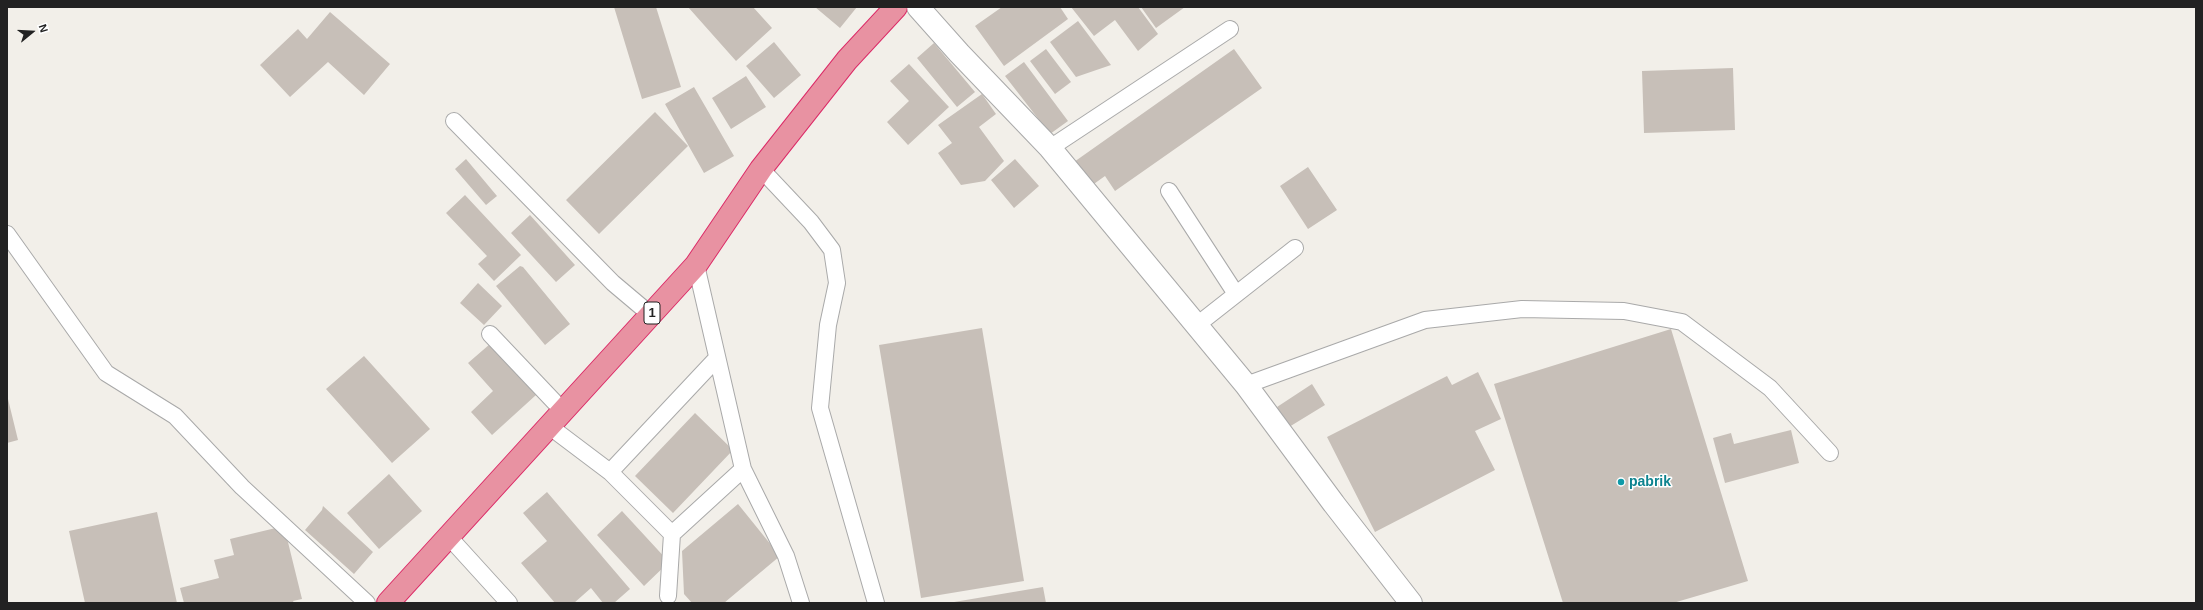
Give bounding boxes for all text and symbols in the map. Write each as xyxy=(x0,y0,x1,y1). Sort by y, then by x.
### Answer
north arrow xyxy=(12,12,52,52)
text: N xyxy=(36,23,50,34)
road number: 1 xyxy=(644,302,660,324)
place label: pabrik xyxy=(1629,474,1671,490)
marker: pabrik xyxy=(1616,477,1626,487)

